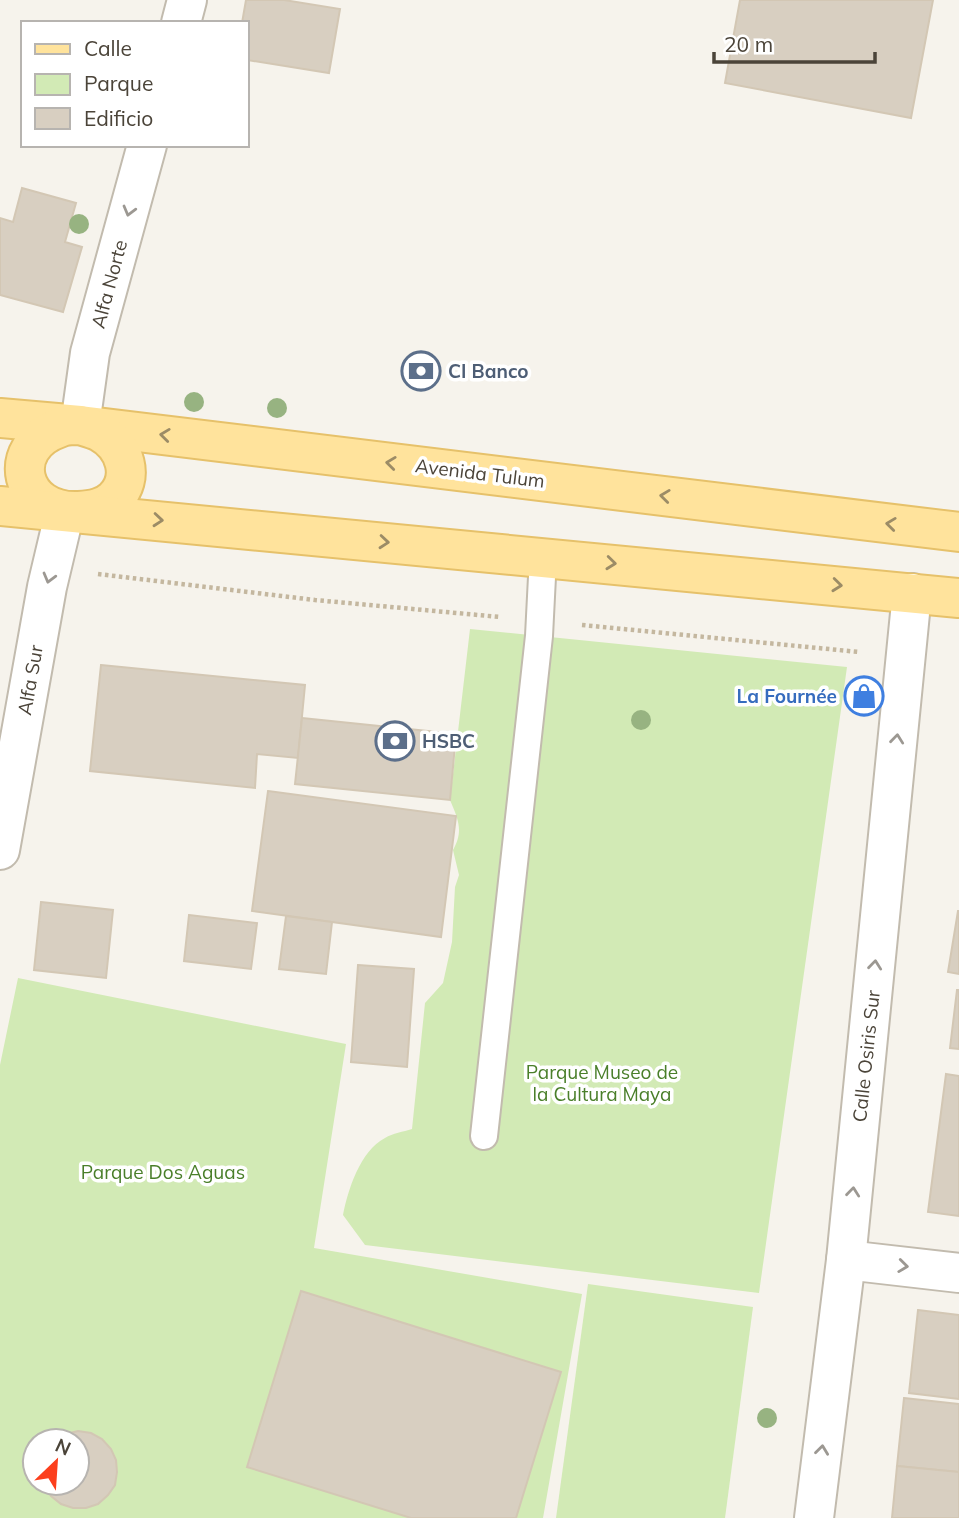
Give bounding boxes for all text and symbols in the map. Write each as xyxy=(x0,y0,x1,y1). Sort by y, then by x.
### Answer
legend xyxy=(21,21,248,147)
scale bar xyxy=(714,21,875,65)
text: 20 m xyxy=(724,31,773,57)
text: Calle xyxy=(84,35,132,61)
text: Parque xyxy=(84,70,153,96)
text: Edificio xyxy=(84,105,153,131)
one-way arrow xyxy=(123,205,137,217)
street label: Alfa Norte xyxy=(86,237,132,331)
bank icon: CI Banco xyxy=(400,350,442,392)
place label: CI Banco xyxy=(448,359,529,383)
one-way arrow xyxy=(159,427,171,442)
street label: Avenida Tulum xyxy=(414,453,546,493)
one-way arrow xyxy=(385,455,397,470)
one-way arrow xyxy=(660,489,671,504)
one-way arrow xyxy=(153,512,164,527)
one-way arrow xyxy=(885,516,897,531)
one-way arrow xyxy=(378,534,390,549)
one-way arrow xyxy=(605,555,616,570)
one-way arrow xyxy=(43,572,57,584)
one-way arrow xyxy=(831,578,843,593)
street label: Alfa Sur xyxy=(12,643,48,717)
shop icon: La Fournée xyxy=(843,675,885,717)
place label: La Fournée xyxy=(737,684,837,708)
bank icon: HSBC xyxy=(374,720,416,762)
place label: HSBC xyxy=(422,729,475,753)
one-way arrow xyxy=(890,733,905,745)
one-way arrow xyxy=(867,959,882,970)
street label: Calle Osiris Sur xyxy=(847,989,885,1123)
park label: Parque Museo de la Cultura Maya xyxy=(526,1060,678,1106)
park label: Parque Dos Aguas xyxy=(81,1160,245,1184)
one-way arrow xyxy=(845,1186,860,1197)
one-way arrow xyxy=(897,1259,908,1274)
north arrow xyxy=(21,1427,91,1497)
text: N xyxy=(52,1433,75,1461)
one-way arrow xyxy=(815,1444,830,1456)

